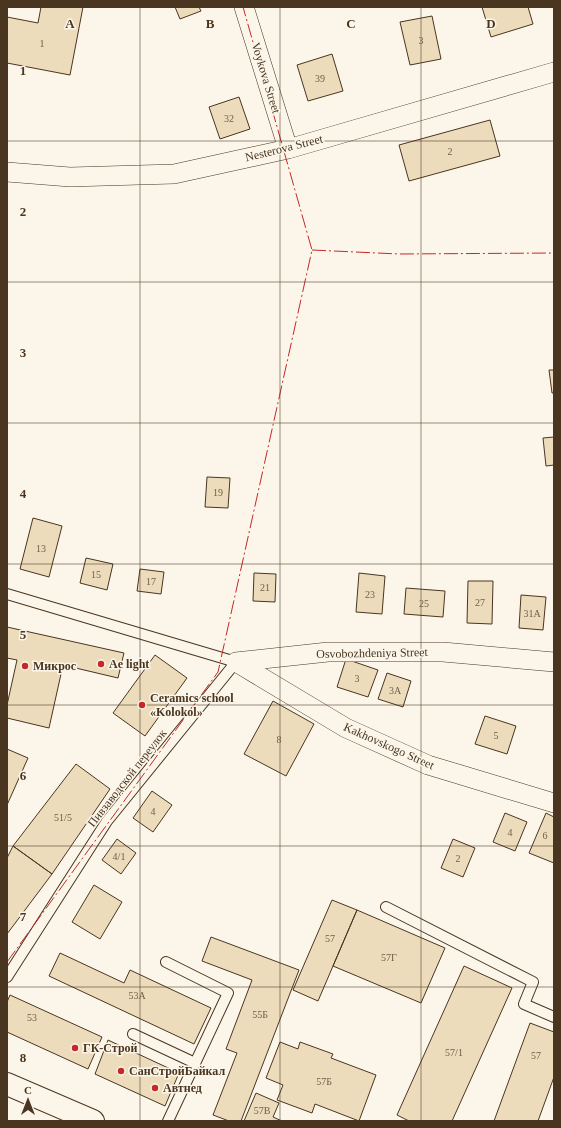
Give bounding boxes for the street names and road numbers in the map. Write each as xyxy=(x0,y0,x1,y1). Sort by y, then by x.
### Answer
street label: Voykova Street xyxy=(249,41,284,116)
street label: Nesterova Street xyxy=(244,131,325,164)
street label: Osvobozhdeniya Street xyxy=(316,645,429,661)
street label: Kakhovskogo Street xyxy=(342,720,437,773)
street label: Пивзаводской переулок xyxy=(84,726,170,830)

